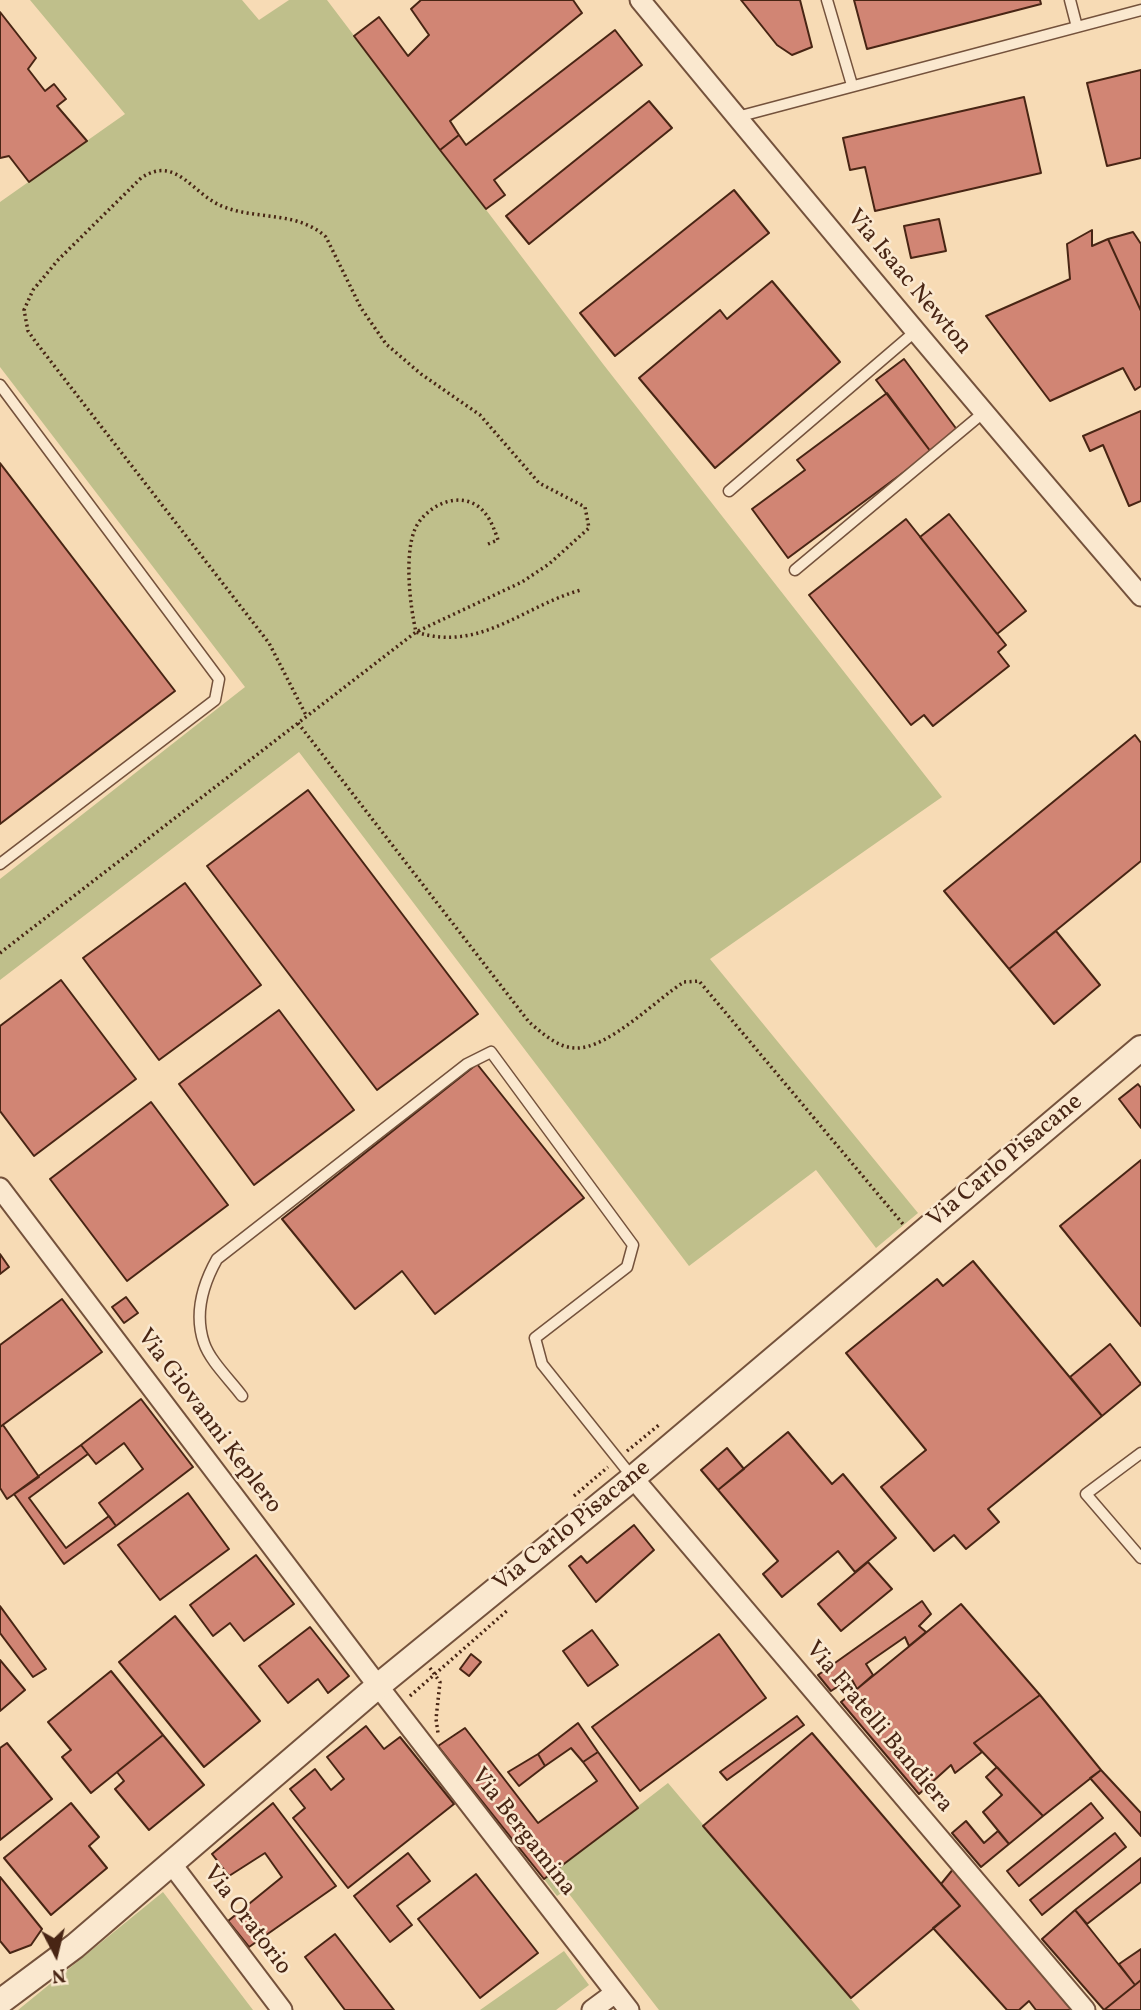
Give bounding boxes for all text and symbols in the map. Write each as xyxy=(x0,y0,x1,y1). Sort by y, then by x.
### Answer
street label: Via Isaac Newton xyxy=(839,205,977,361)
street label: Via Carlo Pisacane xyxy=(923,1089,1089,1235)
street label: Via Giovanni Keplero xyxy=(129,1324,287,1520)
street label: Via Carlo Pisacane xyxy=(489,1455,657,1599)
street label: Via Fratelli Bandiera xyxy=(798,1636,958,1820)
street label: Via Bergamina xyxy=(463,1763,581,1903)
street label: Via Oratorio xyxy=(196,1861,296,1981)
north arrow xyxy=(21,1919,91,1989)
text: N xyxy=(50,1961,67,1989)

